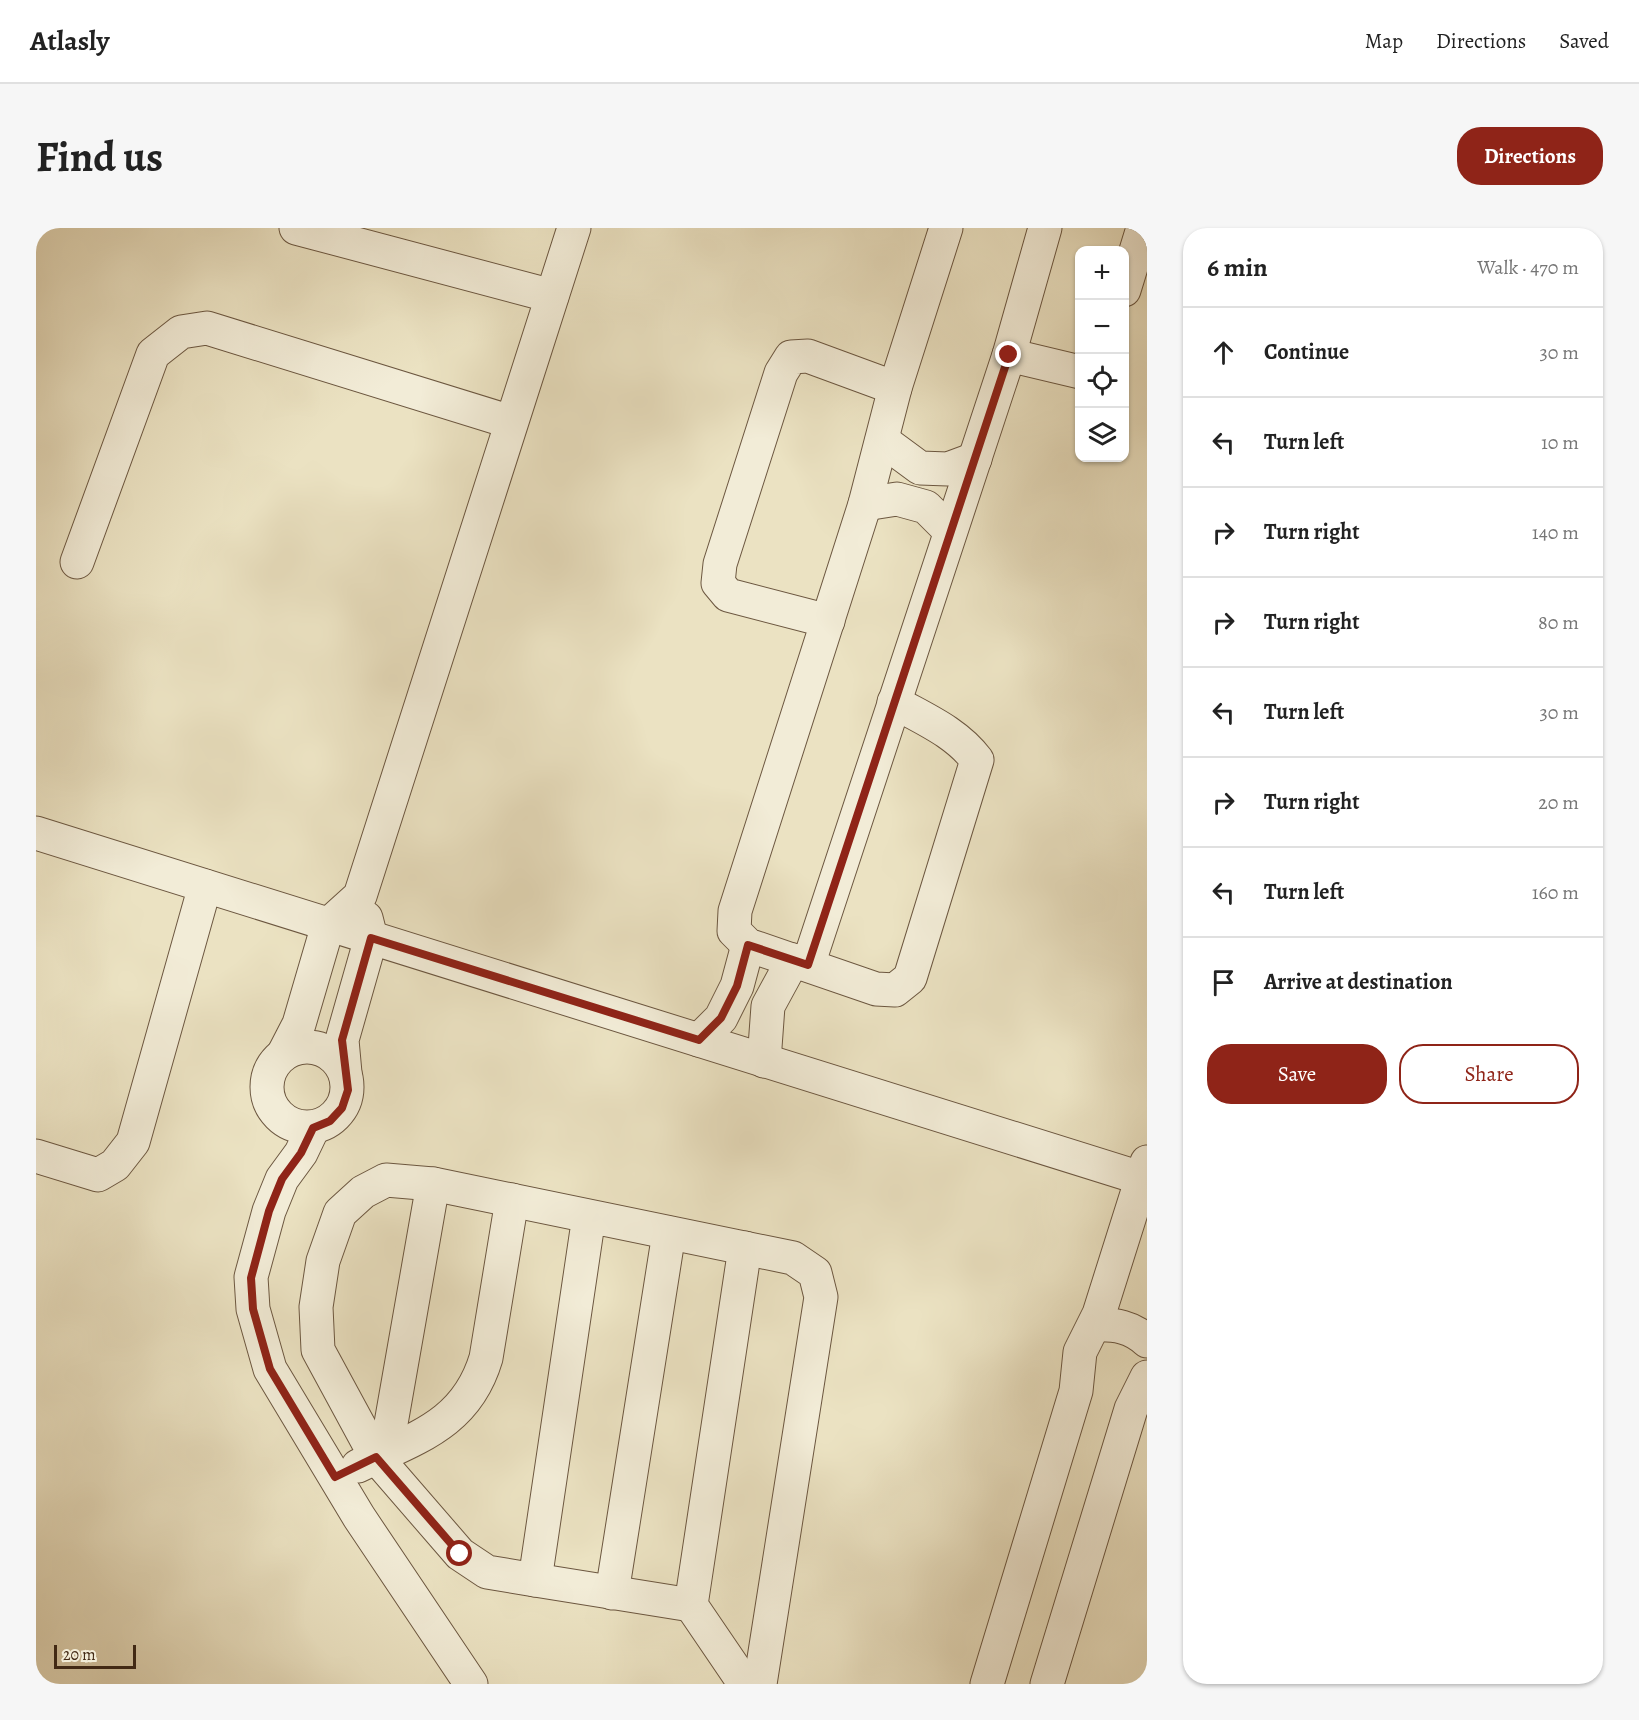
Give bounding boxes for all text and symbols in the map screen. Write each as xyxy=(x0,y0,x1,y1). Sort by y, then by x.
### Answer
text: Atlasly xyxy=(30,22,109,60)
text: Map xyxy=(1365,27,1403,55)
text: Directions xyxy=(1436,27,1526,55)
text: Saved xyxy=(1559,27,1609,55)
button: Directions xyxy=(1457,127,1603,185)
text: Find us xyxy=(36,128,163,185)
map controls xyxy=(1075,246,1129,462)
button: + xyxy=(1075,246,1129,300)
text: 6 min xyxy=(1207,250,1268,285)
text: Walk · 470 m xyxy=(1477,254,1579,281)
button: − xyxy=(1075,300,1129,354)
icon: ahead xyxy=(1207,336,1240,369)
text: Continue xyxy=(1264,337,1349,367)
text: 30 m xyxy=(1539,339,1579,366)
route end xyxy=(995,341,1021,367)
button: locate xyxy=(1075,354,1129,408)
button: layers xyxy=(1075,408,1129,462)
icon: left xyxy=(1207,426,1240,459)
text: Turn left xyxy=(1264,427,1344,457)
text: 10 m xyxy=(1541,429,1579,456)
icon: right xyxy=(1207,516,1240,549)
text: Turn right xyxy=(1264,517,1360,547)
text: 140 m xyxy=(1532,519,1579,546)
icon: right xyxy=(1207,606,1240,639)
text: Turn right xyxy=(1264,607,1360,637)
text: 80 m xyxy=(1538,609,1579,636)
icon: left xyxy=(1207,696,1240,729)
text: Turn left xyxy=(1264,697,1344,727)
text: 30 m xyxy=(1539,699,1579,726)
icon: right xyxy=(1207,786,1240,819)
text: Turn right xyxy=(1264,787,1360,817)
text: 20 m xyxy=(1538,789,1579,816)
icon: left xyxy=(1207,876,1240,909)
text: Turn left xyxy=(1264,877,1344,907)
text: 160 m xyxy=(1532,879,1579,906)
icon: arrive xyxy=(1207,966,1240,999)
text: Arrive at destination xyxy=(1264,967,1453,997)
button: Save xyxy=(1207,1044,1387,1104)
button: Share xyxy=(1399,1044,1579,1104)
route start xyxy=(446,1540,472,1566)
scale bar xyxy=(54,1642,136,1670)
text: 20 m xyxy=(63,1644,96,1666)

